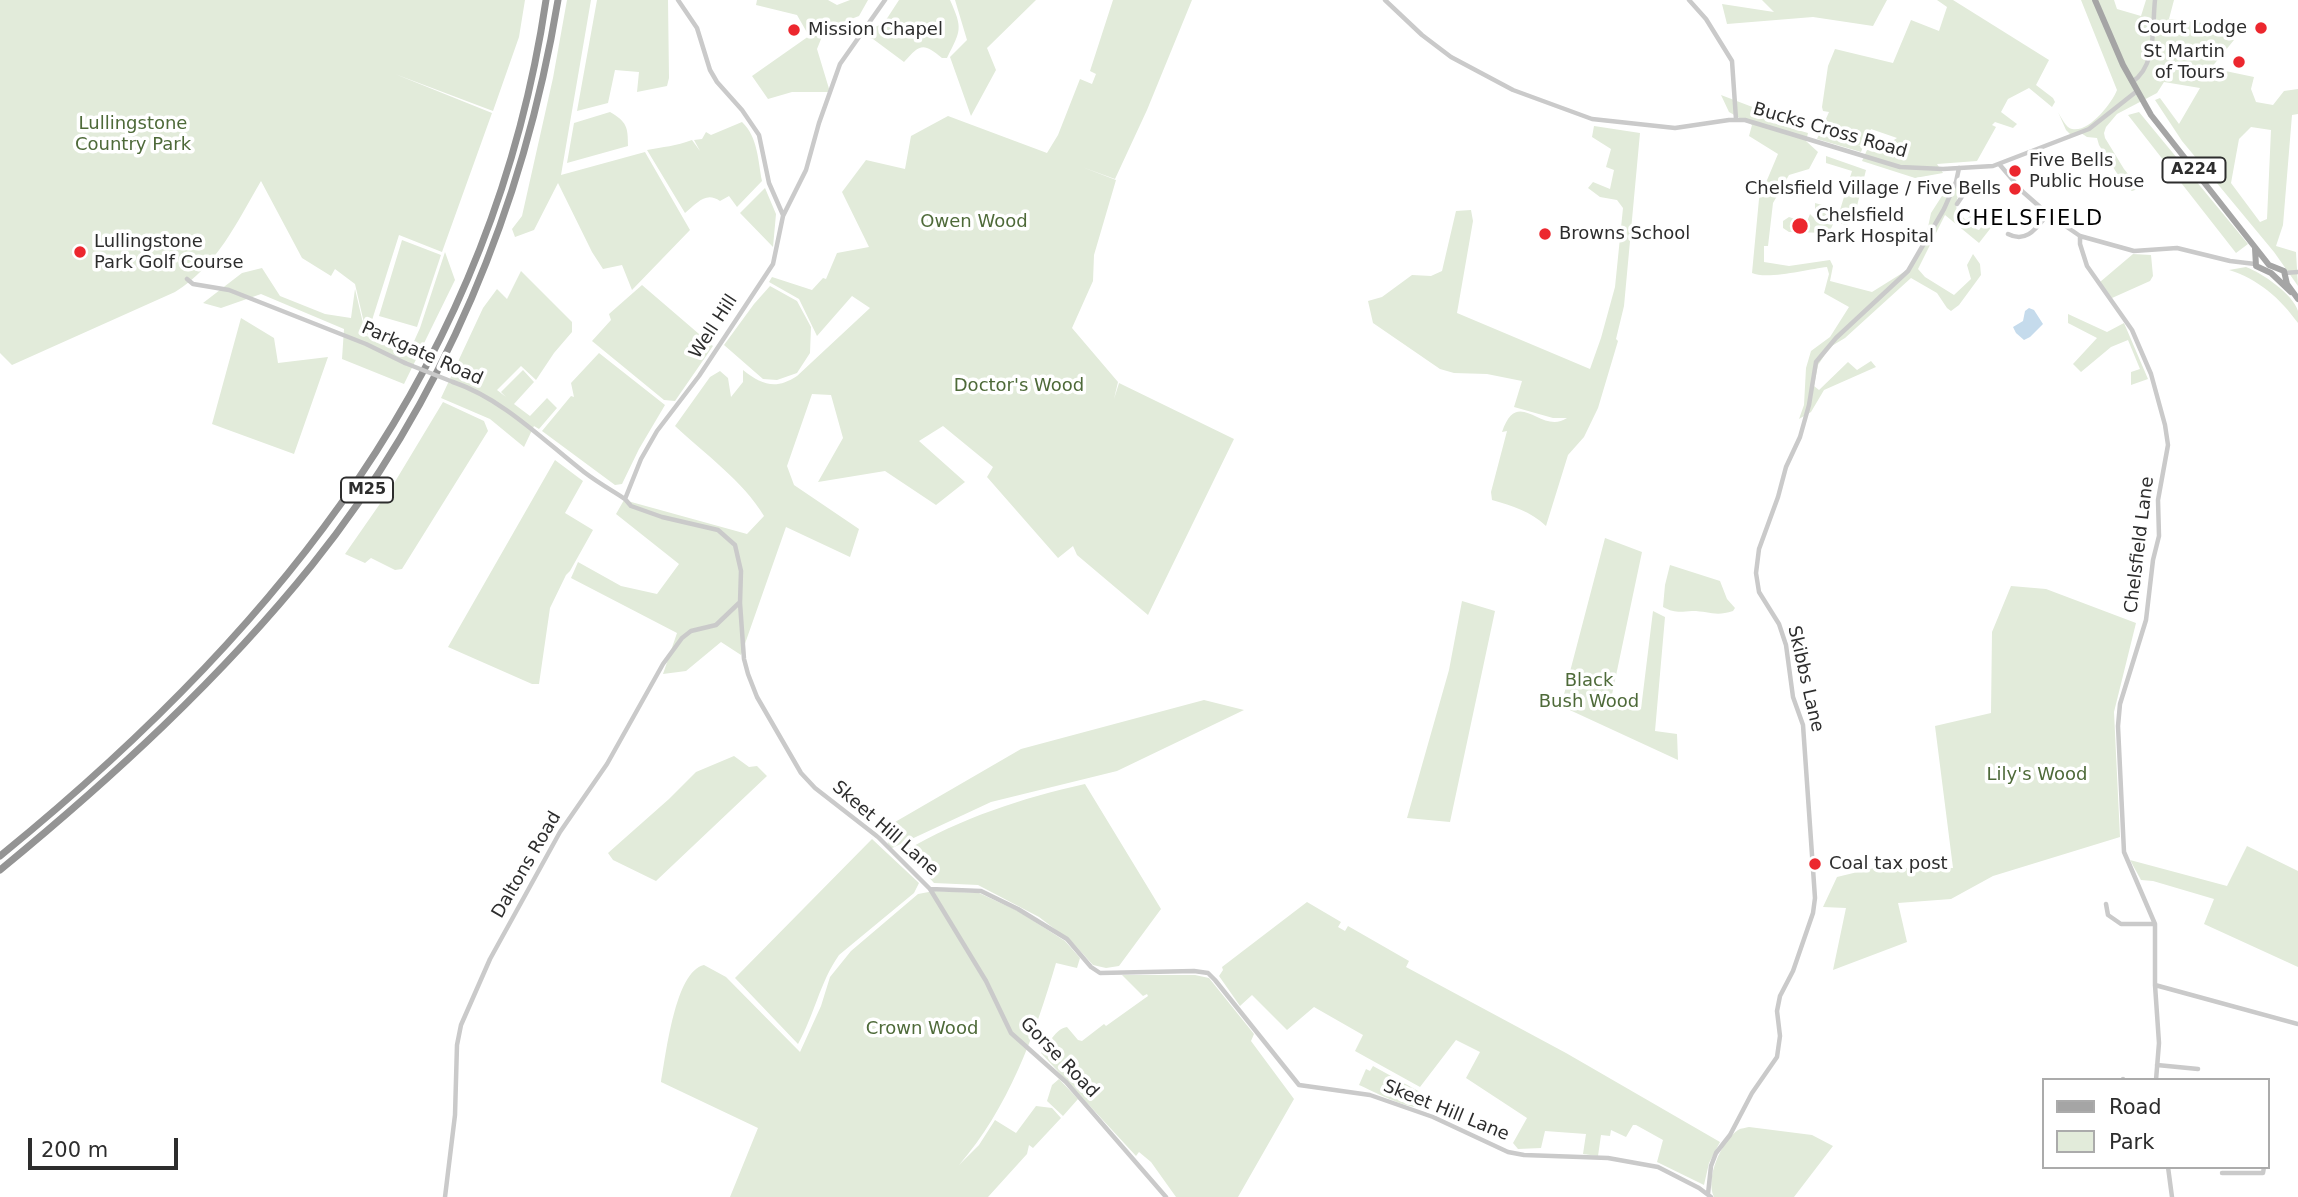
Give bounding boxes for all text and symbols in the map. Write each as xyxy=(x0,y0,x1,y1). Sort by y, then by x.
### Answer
place label: Court Lodge xyxy=(2137,17,2247,39)
place label: Mission Chapel xyxy=(808,19,943,41)
marker: Court Lodge xyxy=(2253,20,2269,36)
marker: Mission Chapel xyxy=(786,22,802,38)
place label: St Martin of Tours xyxy=(2143,41,2225,84)
marker: St Martin of Tours xyxy=(2231,54,2247,70)
street label: Bucks Cross Road xyxy=(1750,99,1910,163)
park label: Lullingstone Country Park xyxy=(75,113,191,156)
place label: Five Bells Public House xyxy=(2029,150,2144,192)
road number: A224 xyxy=(2162,158,2226,182)
marker: Five Bells Public House xyxy=(2007,163,2023,179)
place label: Chelsfield Village / Five Bells xyxy=(1745,178,2001,200)
marker: Chelsfield Village / Five Bells xyxy=(2007,181,2023,197)
place label: Chelsfield Park Hospital xyxy=(1816,205,1934,248)
district label: CHELSFIELD xyxy=(1957,207,2103,233)
park label: Owen Wood xyxy=(920,211,1028,233)
marker: Chelsfield Park Hospital xyxy=(1790,216,1810,236)
place label: Browns School xyxy=(1559,223,1690,245)
marker: Browns School xyxy=(1537,226,1553,242)
place label: Lullingstone Park Golf Course xyxy=(94,231,243,274)
marker: Lullingstone Park Golf Course xyxy=(72,244,88,260)
street label: Well Hill xyxy=(685,291,743,363)
street label: Parkgate Road xyxy=(358,318,486,390)
park label: Doctor's Wood xyxy=(954,375,1084,397)
street label: Chelsfield Lane xyxy=(2121,475,2159,615)
road number: M25 xyxy=(341,477,393,503)
street label: Skibbs Lane xyxy=(1782,624,1828,734)
park label: Black Bush Wood xyxy=(1539,670,1639,712)
park label: Lily's Wood xyxy=(1987,764,2087,786)
street label: Skeet Hill Lane xyxy=(827,777,943,881)
street label: Daltons Road xyxy=(488,808,566,922)
place label: Coal tax post xyxy=(1829,853,1948,875)
marker: Coal tax post xyxy=(1807,856,1823,872)
street label: Gorse Road xyxy=(1015,1013,1103,1103)
park label: Crown Wood xyxy=(866,1018,978,1040)
street label: Skeet Hill Lane xyxy=(1380,1076,1512,1146)
legend xyxy=(2042,1078,2270,1169)
text: Road xyxy=(2109,1095,2162,1119)
scale bar xyxy=(32,1124,182,1168)
text: Park xyxy=(2109,1130,2154,1154)
text: 200 m xyxy=(41,1138,108,1162)

